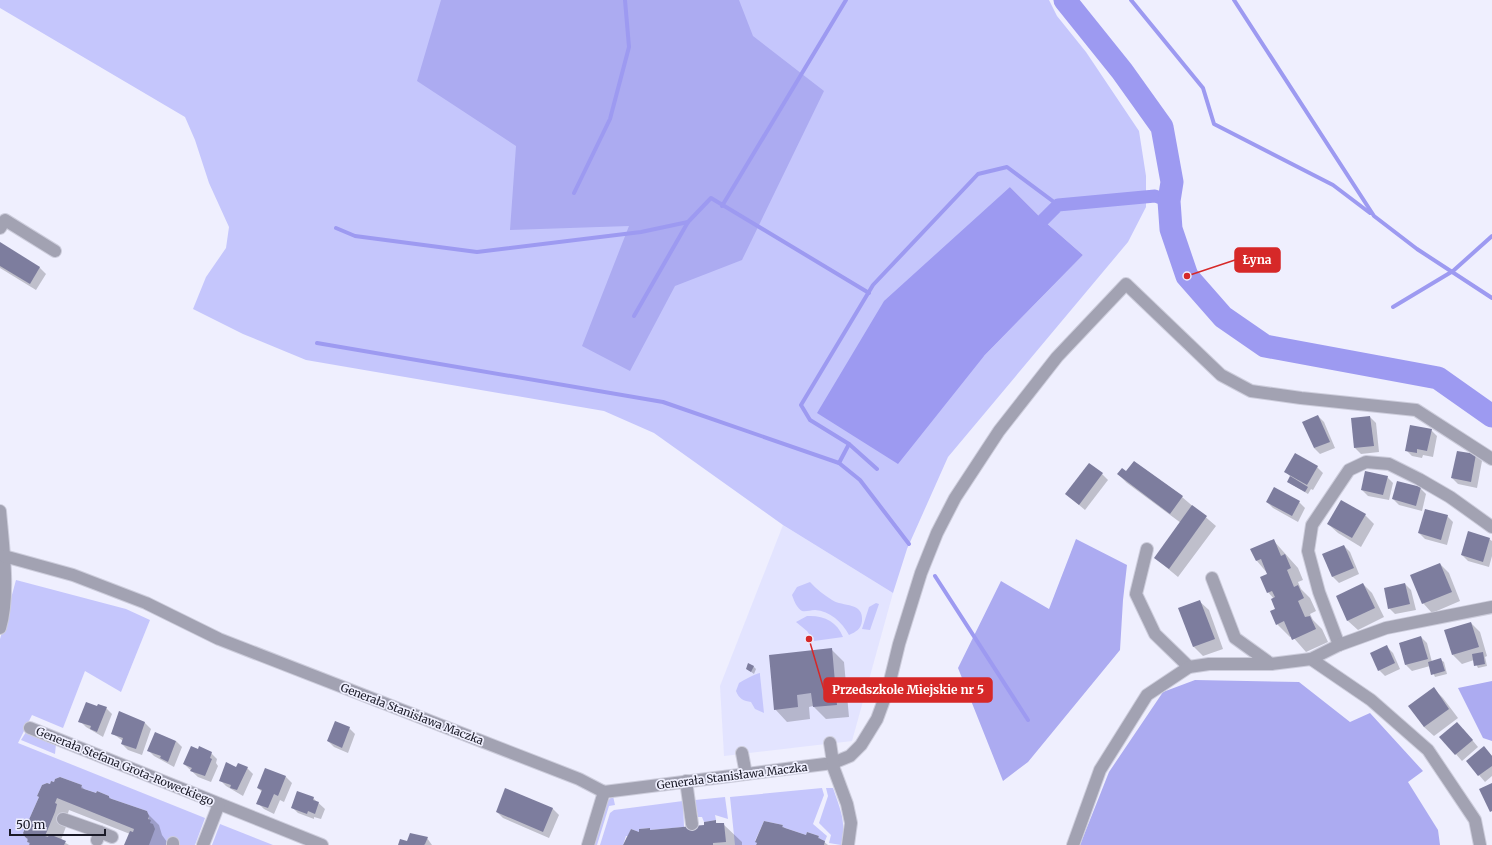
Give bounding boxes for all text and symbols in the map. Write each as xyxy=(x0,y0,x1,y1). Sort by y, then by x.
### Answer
callout: Łyna xyxy=(1235,248,1280,272)
text: Łyna xyxy=(1242,252,1272,267)
callout: Przedszkole Miejskie nr 5 xyxy=(824,678,992,702)
street label: Generała Stanisława Maczka xyxy=(339,680,485,748)
text: Przedszkole Miejskie nr 5 xyxy=(832,682,984,697)
street label: Generała Stefana Grota-Roweckiego xyxy=(34,724,216,808)
street label: Generała Stanisława Maczka xyxy=(656,760,808,792)
scale bar xyxy=(10,811,105,837)
text: 50 m xyxy=(16,817,45,832)

